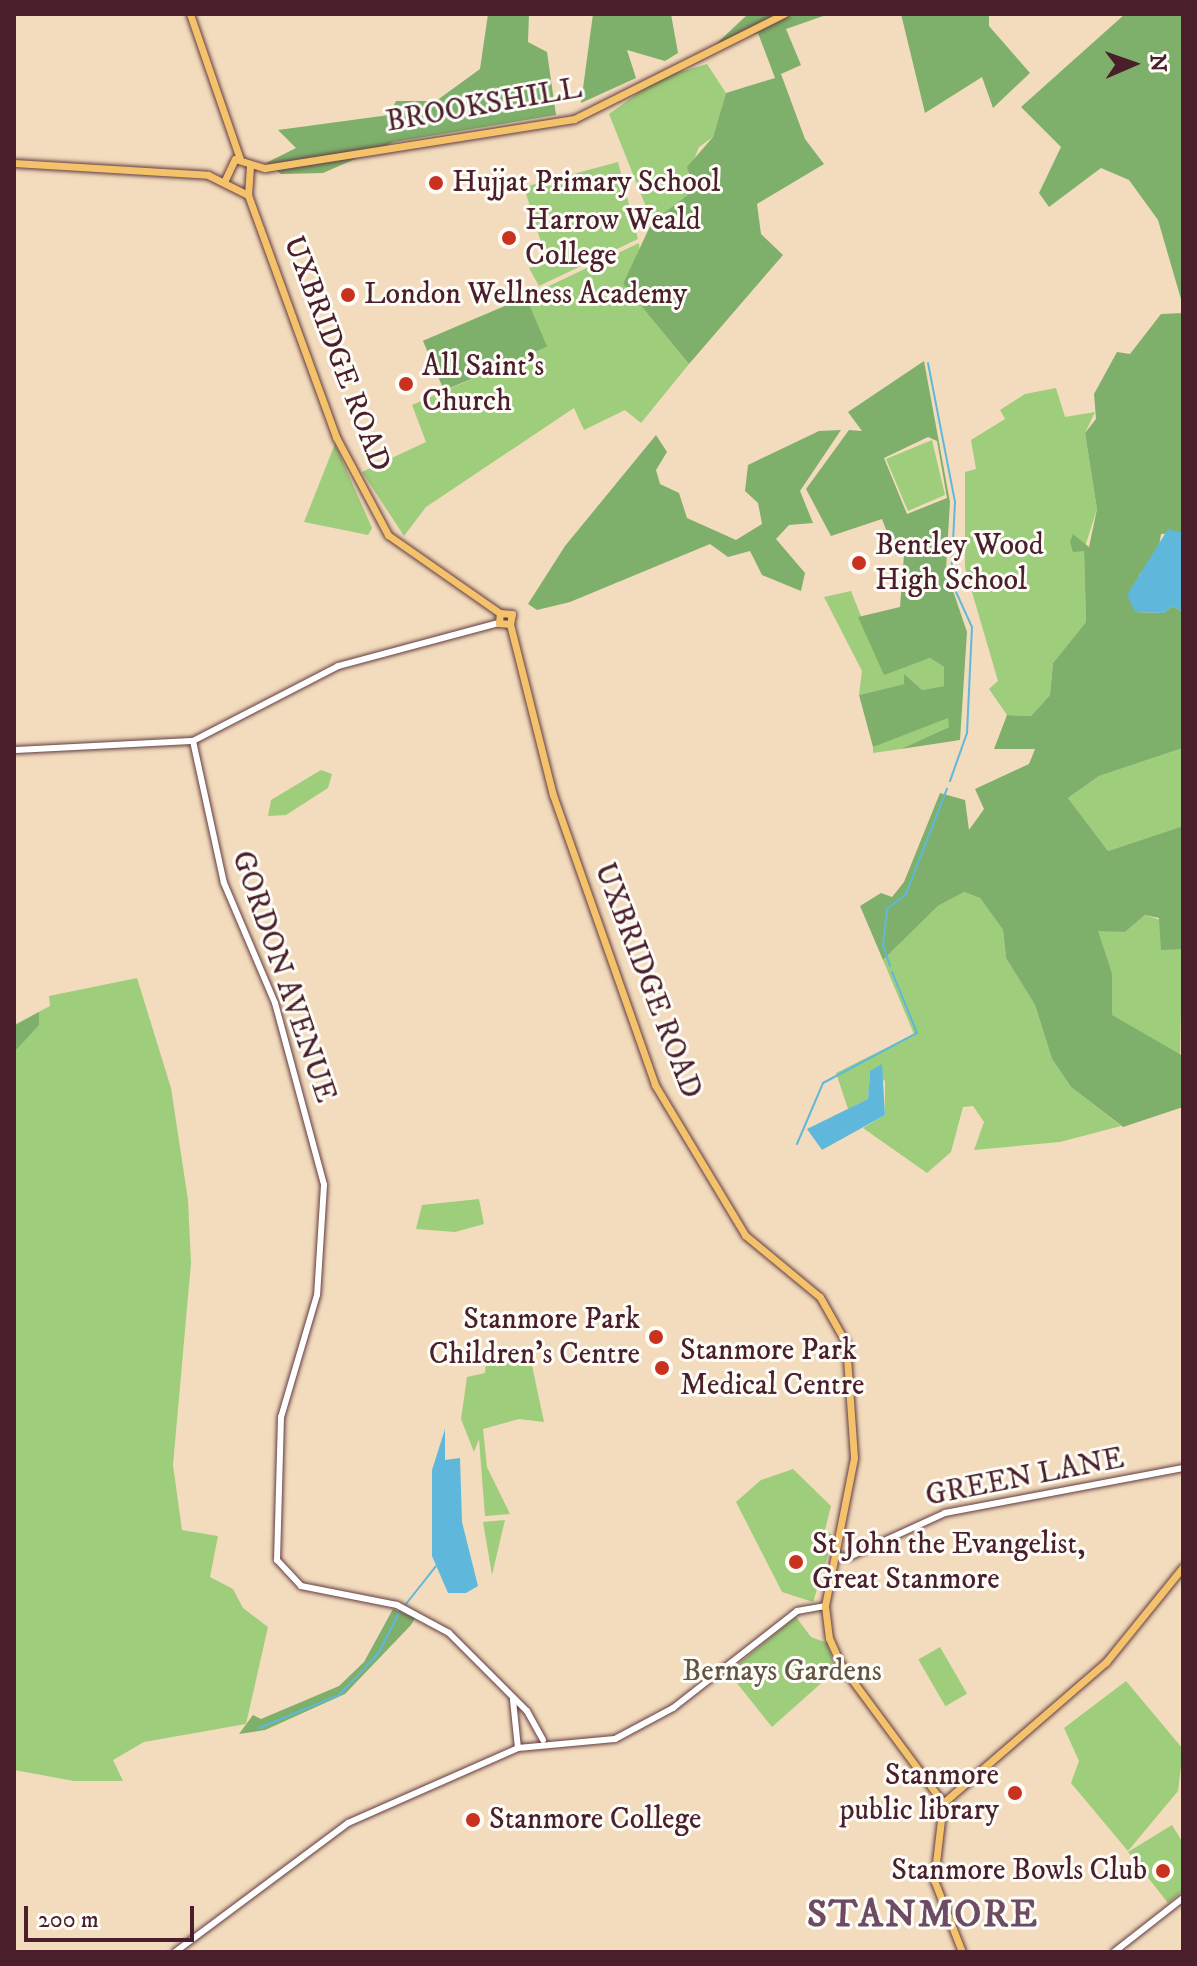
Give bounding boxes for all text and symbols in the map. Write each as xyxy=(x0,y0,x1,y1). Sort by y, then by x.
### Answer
north arrow xyxy=(1093,24,1173,104)
text: N xyxy=(1144,54,1171,73)
street label: BROOKSHILL xyxy=(383,71,585,141)
place label: Hujjat Primary School xyxy=(452,165,720,201)
marker: Hujjat Primary School xyxy=(427,174,445,192)
place label: Harrow Weald College xyxy=(525,203,701,274)
marker: Harrow Weald College xyxy=(500,229,518,247)
street label: UXBRIDGE ROAD xyxy=(275,231,397,477)
place label: London Wellness Academy xyxy=(364,277,687,313)
marker: London Wellness Academy xyxy=(339,286,357,304)
place label: All Saint's Church xyxy=(422,349,544,420)
marker: All Saint's Church xyxy=(397,375,415,393)
place label: Bentley Wood High School xyxy=(875,528,1044,598)
marker: Bentley Wood High School xyxy=(850,554,868,572)
street label: GORDON AVENUE xyxy=(223,846,343,1108)
street label: UXBRIDGE ROAD xyxy=(586,858,708,1104)
place label: Stanmore Park Children's Centre xyxy=(429,1302,640,1372)
marker: Stanmore Park Children's Centre xyxy=(647,1328,665,1346)
place label: Stanmore Park Medical Centre xyxy=(680,1333,864,1404)
marker: Stanmore Park Medical Centre xyxy=(651,1357,673,1379)
street label: GREEN LANE xyxy=(923,1441,1127,1515)
place label: St John the Evangelist, Great Stanmore xyxy=(812,1527,1085,1598)
marker: St John the Evangelist, Great Stanmore xyxy=(787,1553,805,1571)
park label: Bernays Gardens xyxy=(682,1654,882,1690)
place label: Stanmore public library xyxy=(839,1758,999,1828)
marker: Stanmore public library xyxy=(1006,1784,1024,1802)
place label: Stanmore College xyxy=(489,1802,701,1838)
marker: Stanmore College xyxy=(464,1811,482,1829)
place label: Stanmore Bowls Club xyxy=(891,1853,1147,1889)
marker: Stanmore Bowls Club xyxy=(1154,1862,1172,1880)
scale bar xyxy=(28,1890,198,1940)
district label: STANMORE xyxy=(807,1893,1039,1939)
text: 200 m xyxy=(38,1905,99,1935)

